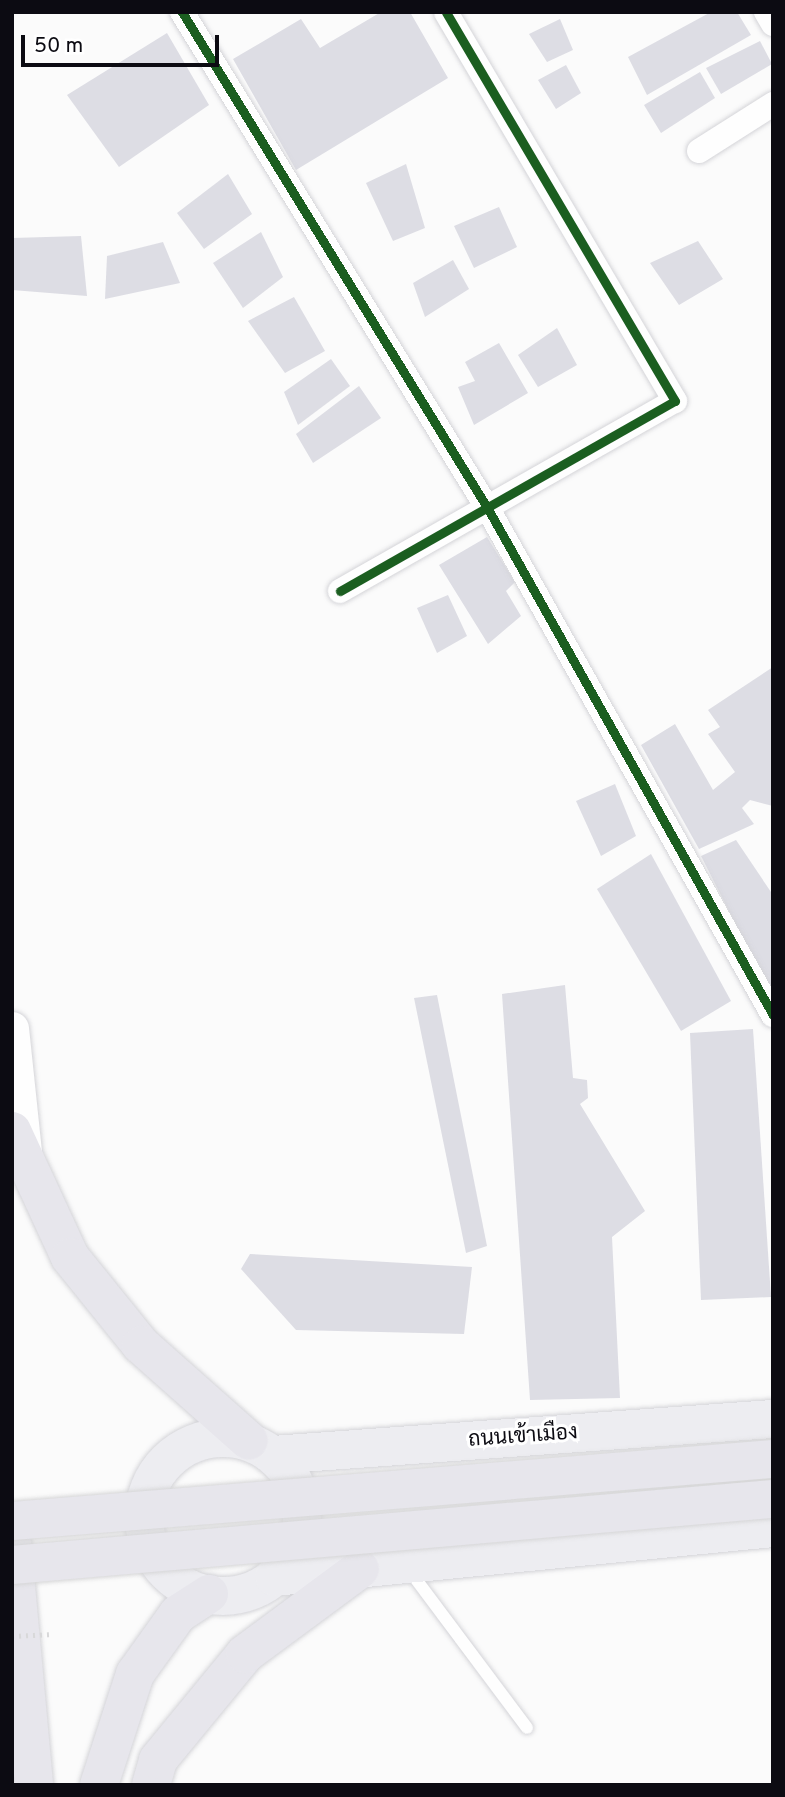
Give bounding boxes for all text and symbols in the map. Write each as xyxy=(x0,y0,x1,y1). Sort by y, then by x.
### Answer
scale bar xyxy=(24,21,222,65)
text: 50 m xyxy=(34,33,83,60)
street label: ถนนเข้าเมือง xyxy=(468,1421,578,1453)

